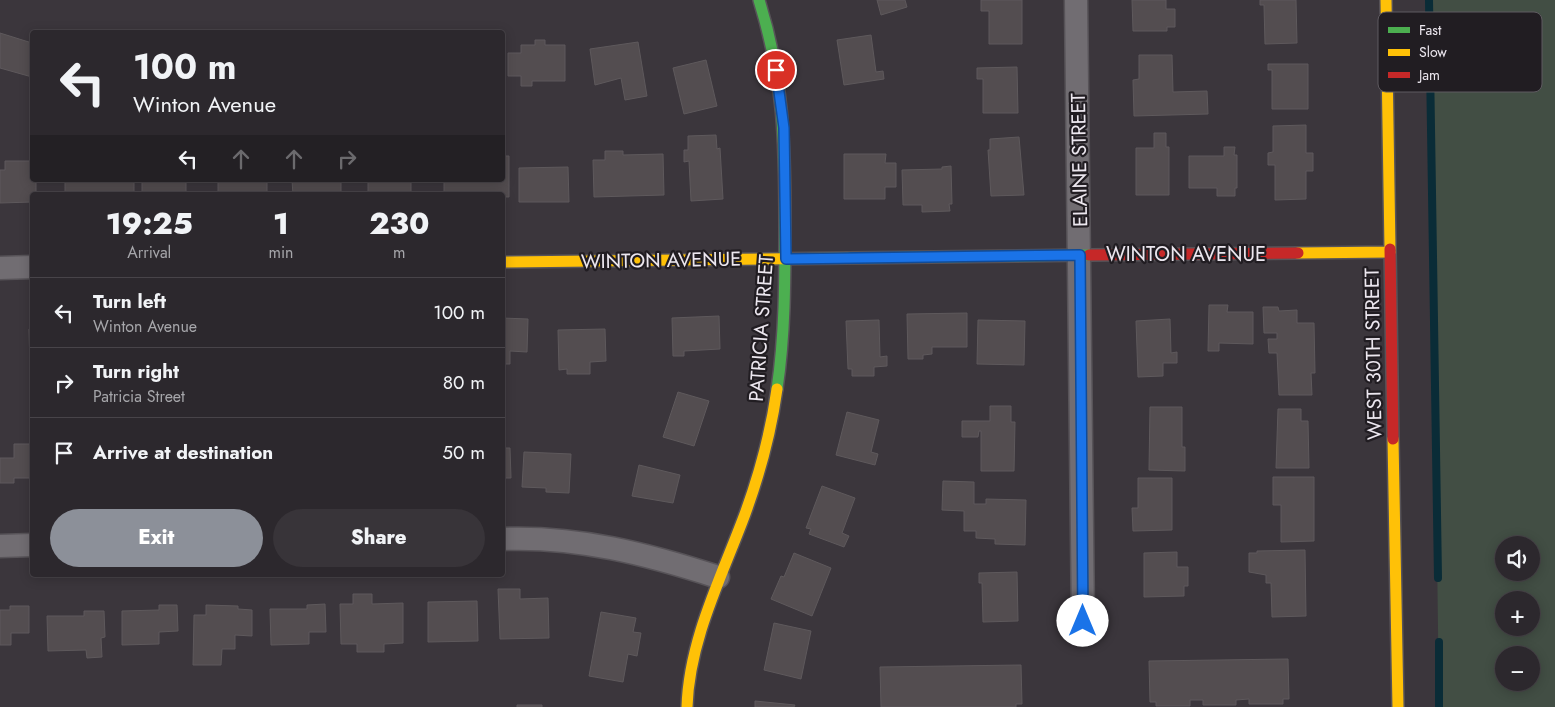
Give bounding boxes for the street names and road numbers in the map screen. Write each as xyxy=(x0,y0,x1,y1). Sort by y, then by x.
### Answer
street label: ELAINE STREET xyxy=(1064,92,1095,227)
street label: WINTON AVENUE xyxy=(1106,240,1266,269)
street label: WINTON AVENUE xyxy=(581,245,741,276)
street label: PATRICIA STREET xyxy=(742,253,781,403)
street label: WEST 30TH STREET xyxy=(1357,267,1390,440)

